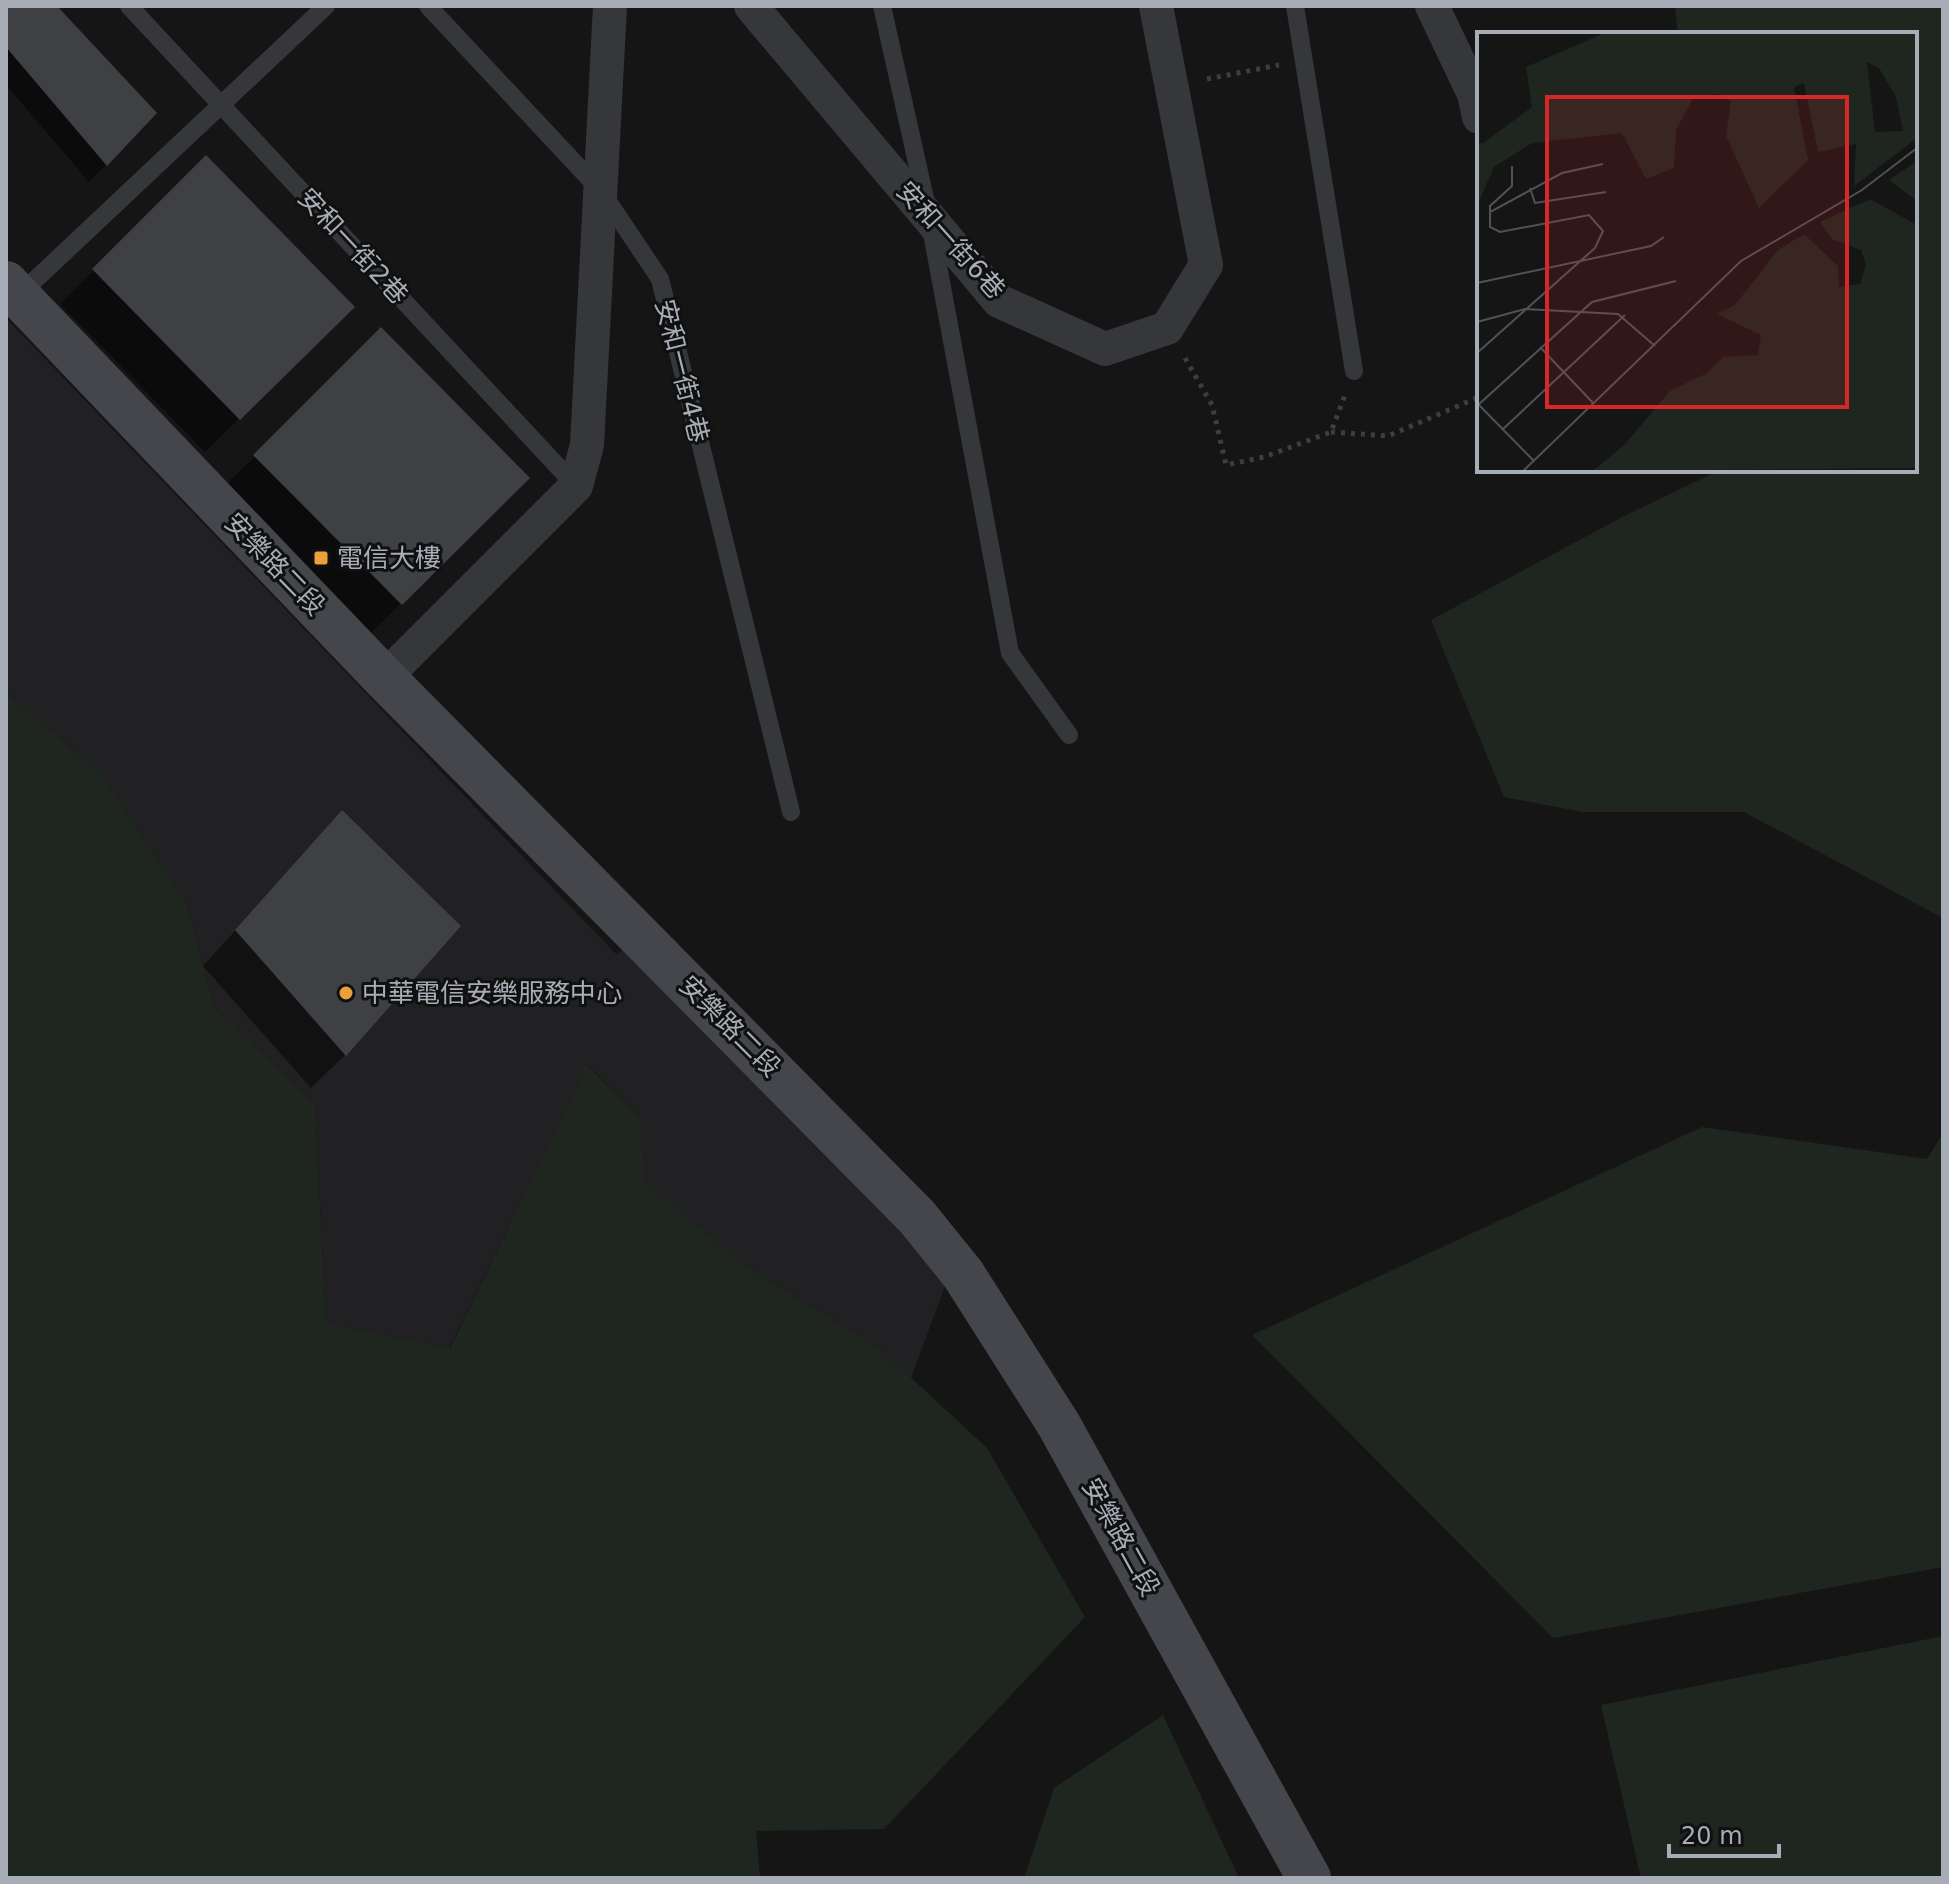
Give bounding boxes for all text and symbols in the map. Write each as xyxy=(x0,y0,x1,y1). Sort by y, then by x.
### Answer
inset map xyxy=(1477,32,1917,472)
street label: 安和一街6巷 xyxy=(891,176,1011,304)
street label: 安和一街2巷 xyxy=(292,182,414,310)
street label: 安和一街4巷 xyxy=(650,296,714,446)
street label: 安樂路二段 xyxy=(219,507,331,621)
place label: 電信大樓 xyxy=(337,543,441,573)
marker: 電信大樓 xyxy=(312,549,330,567)
street label: 安樂路二段 xyxy=(673,969,787,1083)
place label: 中華電信安樂服務中心 xyxy=(362,978,622,1008)
marker: 中華電信安樂服務中心 xyxy=(337,984,355,1002)
street label: 安樂路二段 xyxy=(1076,1473,1166,1601)
scale bar xyxy=(1669,1808,1779,1858)
text: 20 m xyxy=(1681,1822,1743,1850)

